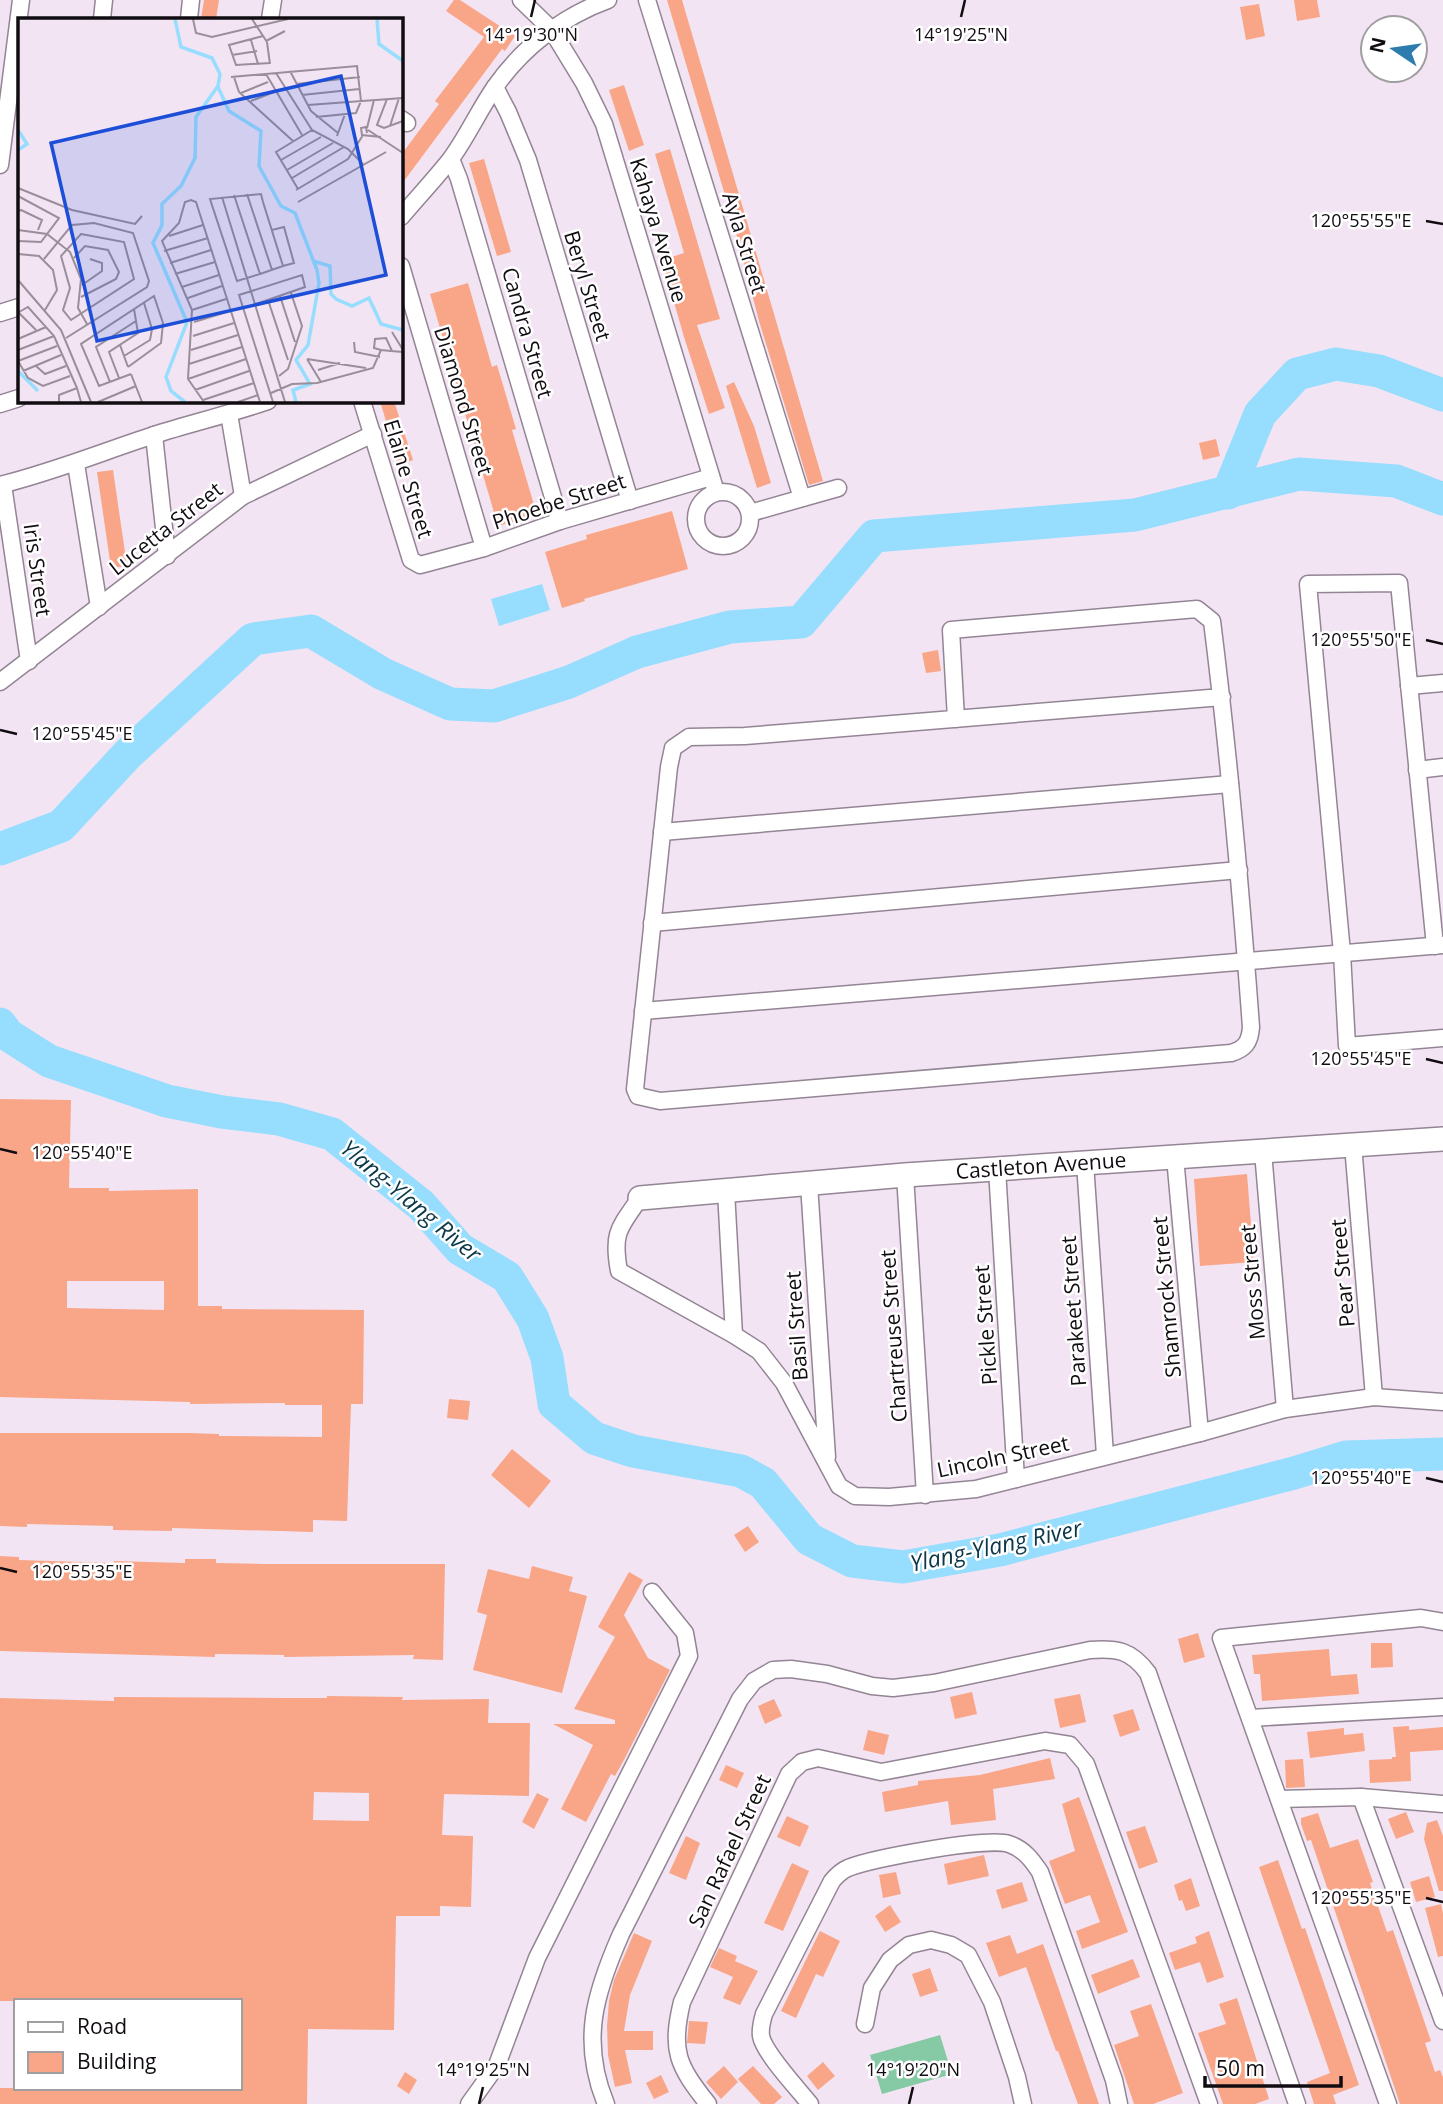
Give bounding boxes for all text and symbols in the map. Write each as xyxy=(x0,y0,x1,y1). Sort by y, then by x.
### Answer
north arrow xyxy=(1359,14,1429,84)
inset map xyxy=(18,18,402,402)
text: 14°19'30"N xyxy=(484,22,578,46)
text: 14°19'25"N xyxy=(914,22,1008,46)
text: N xyxy=(1363,35,1392,56)
street label: Kahaya Avenue xyxy=(624,154,694,305)
street label: Ayla Street xyxy=(716,188,774,297)
text: 120°55'55"E xyxy=(1311,208,1411,232)
street label: Beryl Street xyxy=(558,227,618,344)
street label: Candra Street xyxy=(496,264,560,401)
street label: Diamond Street xyxy=(428,323,500,478)
street label: Elaine Street xyxy=(378,416,440,541)
street label: Phoebe Street xyxy=(488,466,629,536)
street label: Lucetta Street xyxy=(103,475,228,581)
street label: Iris Street xyxy=(18,521,58,618)
text: 120°55'50"E xyxy=(1311,627,1411,651)
text: 120°55'45"E xyxy=(32,721,132,745)
text: 120°55'45"E xyxy=(1311,1046,1411,1070)
water label: Ylang-Ylang River xyxy=(334,1132,489,1269)
text: 120°55'40"E xyxy=(32,1140,132,1164)
street label: Castleton Avenue xyxy=(955,1145,1127,1185)
street label: Shamrock Street xyxy=(1145,1215,1187,1379)
street label: Pear Street xyxy=(1323,1218,1361,1328)
street label: Moss Street xyxy=(1233,1223,1271,1341)
street label: Parakeet Street xyxy=(1054,1235,1092,1387)
street label: Chartreuse Street xyxy=(873,1249,913,1423)
street label: Pickle Street xyxy=(967,1264,1003,1386)
street label: Basil Street xyxy=(778,1270,814,1382)
street label: Lincoln Street xyxy=(934,1428,1071,1484)
text: 120°55'40"E xyxy=(1311,1465,1411,1489)
water label: Ylang-Ylang River xyxy=(907,1511,1085,1579)
text: 120°55'35"E xyxy=(32,1559,132,1583)
street label: San Rafael Street xyxy=(681,1769,777,1932)
text: 120°55'35"E xyxy=(1311,1885,1411,1909)
legend xyxy=(14,1999,242,2090)
text: Road xyxy=(77,2012,127,2040)
scale bar xyxy=(1205,2044,1342,2088)
text: Building xyxy=(77,2047,156,2075)
text: 50 m xyxy=(1216,2054,1265,2082)
text: 14°19'25"N xyxy=(436,2057,530,2081)
text: 14°19'20"N xyxy=(866,2057,960,2081)

